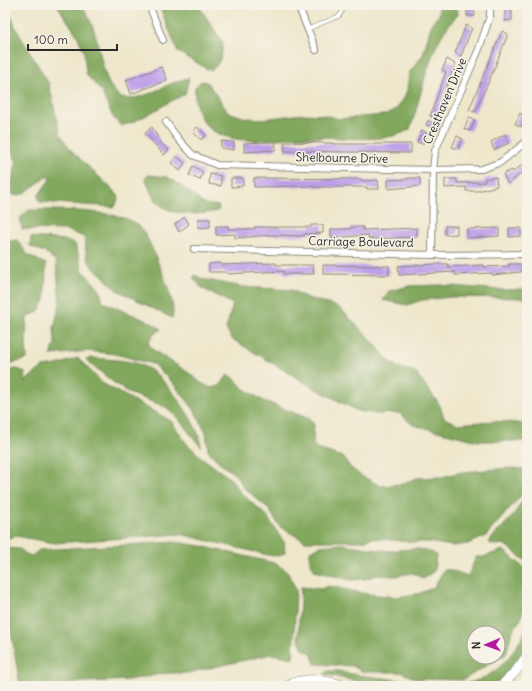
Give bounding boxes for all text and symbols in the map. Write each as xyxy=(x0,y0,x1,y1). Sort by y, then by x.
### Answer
scale bar xyxy=(28,26,117,52)
text: 100 m xyxy=(34,32,68,47)
street label: Cresthaven Drive xyxy=(420,55,470,146)
street label: Shelbourne Drive xyxy=(296,149,388,166)
street label: Carriage Boulevard xyxy=(308,233,414,250)
north arrow xyxy=(466,625,506,665)
text: N xyxy=(469,641,483,649)

